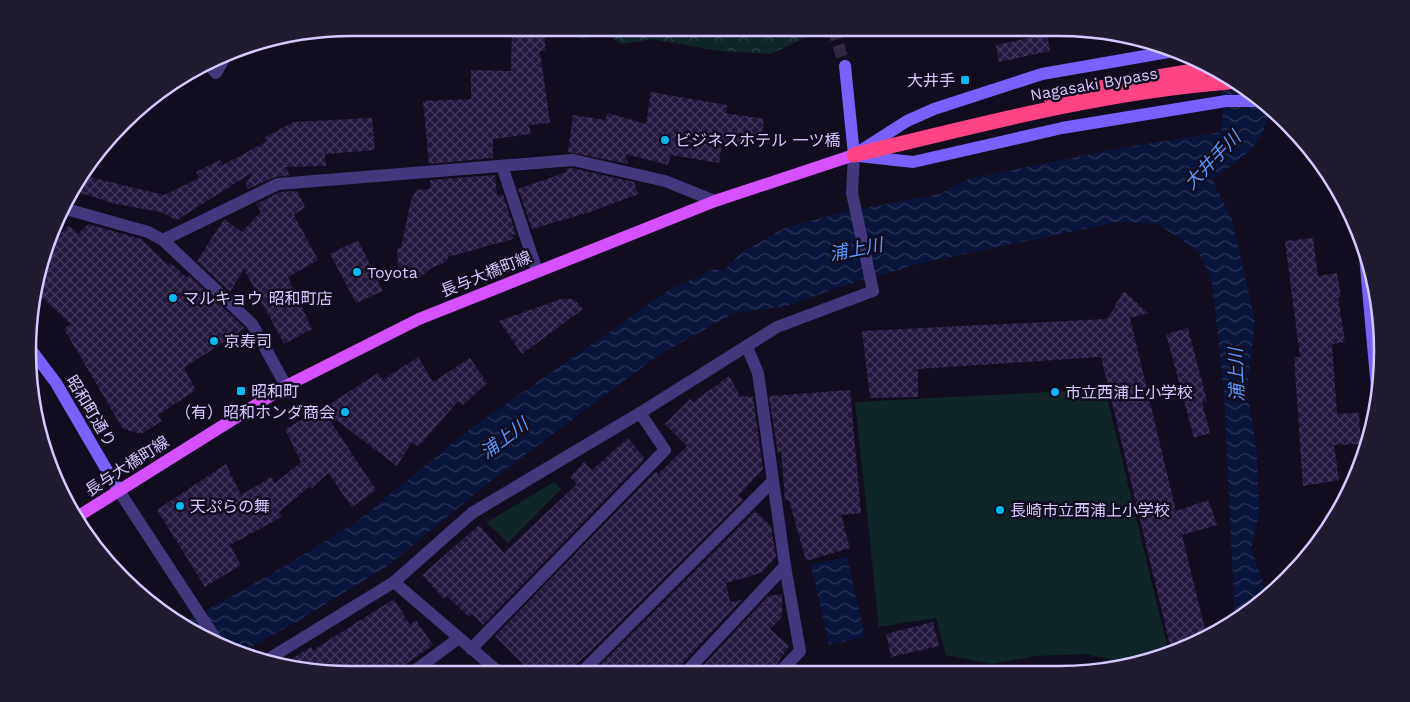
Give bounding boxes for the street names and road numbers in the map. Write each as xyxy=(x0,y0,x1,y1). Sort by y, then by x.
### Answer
street label: Nagasaki Bypass xyxy=(1029,63,1159,105)
street label: 長与大橋町線 xyxy=(438,247,534,301)
street label: 昭和町通り xyxy=(62,372,120,450)
street label: 長与大橋町線 xyxy=(82,432,172,500)

